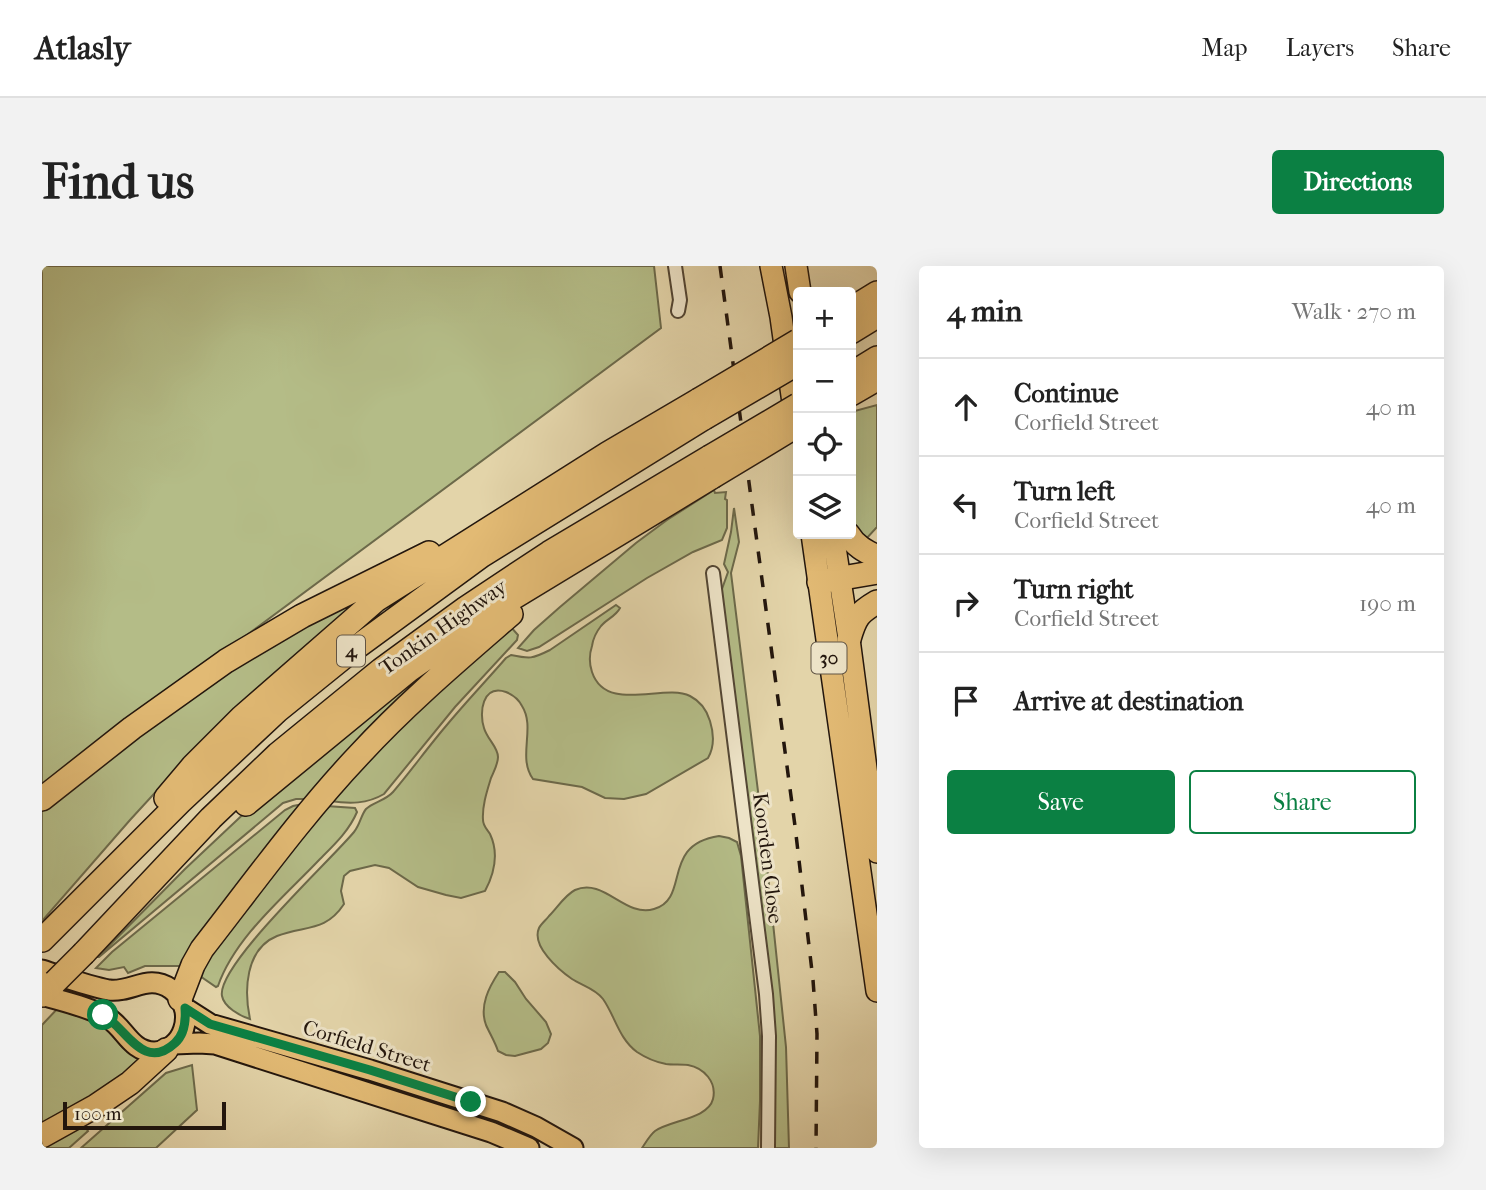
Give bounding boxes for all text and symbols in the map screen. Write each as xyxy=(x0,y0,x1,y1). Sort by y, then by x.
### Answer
text: Atlasly xyxy=(35,29,130,68)
text: Map xyxy=(1202,34,1248,62)
text: Layers xyxy=(1286,34,1354,62)
text: Share xyxy=(1392,34,1451,62)
button: Directions xyxy=(1272,150,1444,214)
text: Find us xyxy=(42,153,194,211)
map controls xyxy=(793,287,856,539)
button: + xyxy=(793,287,856,350)
text: 4 min xyxy=(947,294,1022,329)
text: Walk · 270 m xyxy=(1292,298,1416,325)
button: − xyxy=(793,350,856,413)
text: Continue xyxy=(1014,378,1119,409)
icon: ahead xyxy=(947,388,985,426)
text: 40 m xyxy=(1366,394,1416,421)
text: Corfield Street xyxy=(1014,409,1159,436)
button: locate xyxy=(793,413,856,476)
button: layers xyxy=(793,476,856,539)
text: Turn left xyxy=(1014,476,1115,507)
icon: left xyxy=(947,486,985,524)
text: 40 m xyxy=(1366,492,1416,519)
text: Corfield Street xyxy=(1014,507,1159,534)
street label: Tonkin Highway xyxy=(375,574,512,680)
text: Turn right xyxy=(1014,574,1134,605)
icon: right xyxy=(947,584,985,622)
text: 190 m xyxy=(1359,590,1416,617)
text: Corfield Street xyxy=(1014,605,1159,632)
road number: 4 xyxy=(337,636,365,666)
road number: 30 xyxy=(812,642,846,674)
icon: arrive xyxy=(947,682,985,720)
text: Arrive at destination xyxy=(1014,686,1244,717)
button: Save xyxy=(947,770,1175,834)
button: Share xyxy=(1189,770,1416,834)
street label: Koorden Close xyxy=(748,791,788,925)
route start xyxy=(87,999,118,1030)
street label: Corfield Street xyxy=(300,1015,434,1077)
route end xyxy=(455,1086,486,1117)
scale bar xyxy=(63,1099,226,1131)
text: 100 m xyxy=(74,1103,122,1125)

